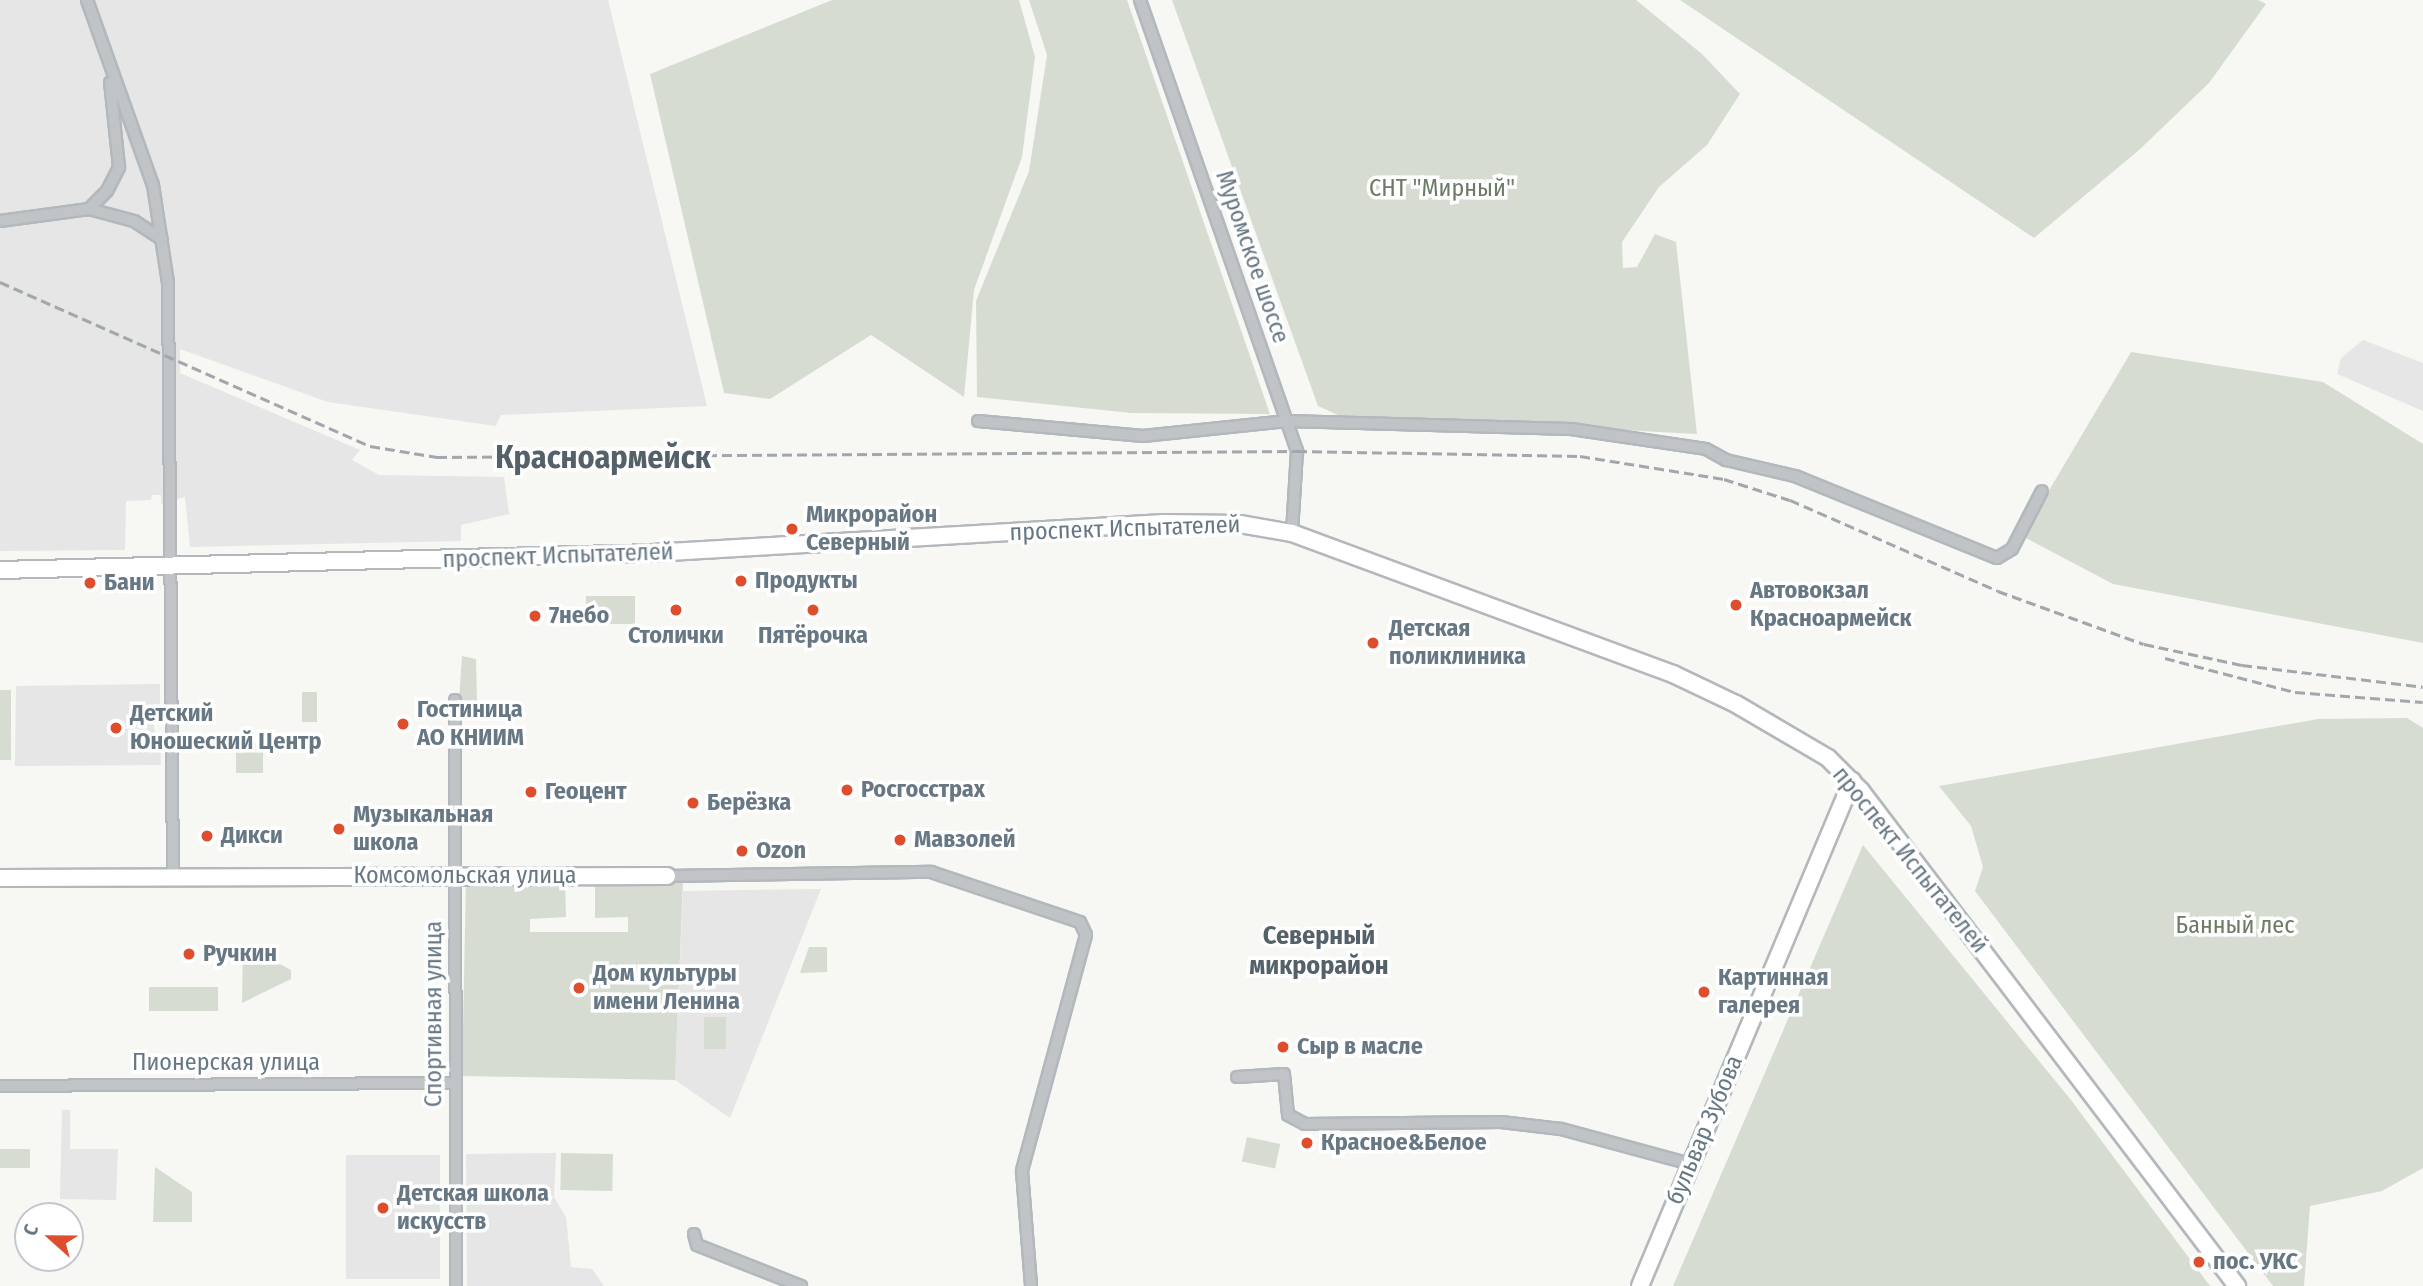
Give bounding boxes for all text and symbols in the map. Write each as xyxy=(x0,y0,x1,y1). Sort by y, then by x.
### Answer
street label: Муромское шоссе xyxy=(1209,167,1295,347)
park label: СНТ "Мирный" xyxy=(1369,175,1515,203)
district label: Красноармейск xyxy=(495,438,711,476)
place label: Микрорайон Северный xyxy=(806,501,937,557)
street label: проспект Испытателей xyxy=(1009,511,1241,547)
marker: Микрорайон Северный xyxy=(784,521,800,537)
street label: проспект Испытателей xyxy=(442,538,674,574)
place label: Продукты xyxy=(755,567,858,595)
place label: Бани xyxy=(104,569,155,597)
marker: Продукты xyxy=(733,573,749,589)
marker: Бани xyxy=(82,575,98,591)
place label: Автовокзал Красноармейск xyxy=(1750,577,1912,633)
marker: Автовокзал Красноармейск xyxy=(1728,597,1744,613)
place label: 7небо xyxy=(549,602,609,630)
marker: Столички xyxy=(668,602,684,618)
marker: Пятёрочка xyxy=(805,602,821,618)
marker: 7небо xyxy=(527,608,543,624)
place label: Детская поликлиника xyxy=(1389,615,1526,671)
place label: Столички xyxy=(628,622,724,650)
place label: Пятёрочка xyxy=(758,622,868,650)
marker: Детская поликлиника xyxy=(1363,633,1383,653)
place label: Гостиница АО КНИИМ xyxy=(417,696,524,752)
place label: Детский Юношеский Центр xyxy=(130,700,321,756)
marker: Гостиница АО КНИИМ xyxy=(395,716,411,732)
marker: Детский Юношеский Центр xyxy=(108,720,124,736)
street label: проспект Испытателей xyxy=(1826,761,1994,959)
place label: Росгосстрах xyxy=(861,776,985,804)
place label: Геоцент xyxy=(545,778,627,806)
marker: Росгосстрах xyxy=(839,782,855,798)
marker: Геоцент xyxy=(523,784,539,800)
place label: Берёзка xyxy=(707,789,791,817)
marker: Берёзка xyxy=(685,795,701,811)
place label: Музыкальная школа xyxy=(353,801,493,857)
marker: Музыкальная школа xyxy=(331,821,347,837)
place label: Дикси xyxy=(221,822,283,850)
place label: Мавзолей xyxy=(914,826,1016,854)
marker: Дикси xyxy=(199,828,215,844)
marker: Мавзолей xyxy=(892,832,908,848)
place label: Ozon xyxy=(756,837,806,865)
marker: Ozon xyxy=(734,843,750,859)
street label: Комсомольская улица xyxy=(353,862,577,890)
park label: Банный лес xyxy=(2176,912,2294,940)
district label: Северный микрорайон xyxy=(1249,920,1389,982)
street label: Спортивная улица xyxy=(420,921,448,1107)
place label: Ручкин xyxy=(203,940,277,968)
marker: Ручкин xyxy=(181,946,197,962)
place label: Дом культуры имени Ленина xyxy=(593,960,740,1016)
place label: Картинная галерея xyxy=(1718,964,1829,1020)
marker: Дом культуры имени Ленина xyxy=(571,980,587,996)
marker: Картинная галерея xyxy=(1696,984,1712,1000)
place label: Сыр в масле xyxy=(1297,1033,1423,1061)
marker: Сыр в масле xyxy=(1275,1039,1291,1055)
street label: Пионерская улица xyxy=(132,1049,320,1077)
street label: бульвар Зубова xyxy=(1661,1051,1749,1209)
place label: Красное&Белое xyxy=(1321,1129,1487,1157)
marker: Красное&Белое xyxy=(1299,1135,1315,1151)
place label: Детская школа искусств xyxy=(397,1180,549,1236)
marker: Детская школа искусств xyxy=(375,1200,391,1216)
north arrow xyxy=(14,1202,84,1272)
text: С xyxy=(18,1221,43,1239)
place label: пос. УКС xyxy=(2213,1248,2298,1276)
marker: пос. УКС xyxy=(2191,1254,2207,1270)

